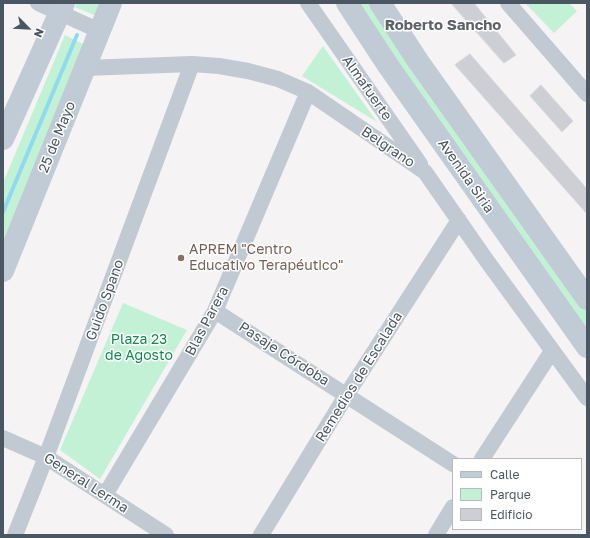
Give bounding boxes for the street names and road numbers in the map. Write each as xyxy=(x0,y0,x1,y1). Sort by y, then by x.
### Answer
street label: Almafuerte xyxy=(339,52,395,124)
street label: 25 de Mayo xyxy=(35,99,79,175)
street label: Belgrano xyxy=(358,123,418,171)
street label: Avenida Siria xyxy=(434,136,498,216)
street label: Guido Spano xyxy=(83,257,127,343)
street label: Blas Parera xyxy=(182,283,232,359)
street label: Remedios de Escalada xyxy=(312,309,406,445)
street label: Pasaje Córdoba xyxy=(236,319,332,389)
street label: General Lerma xyxy=(40,449,132,517)

